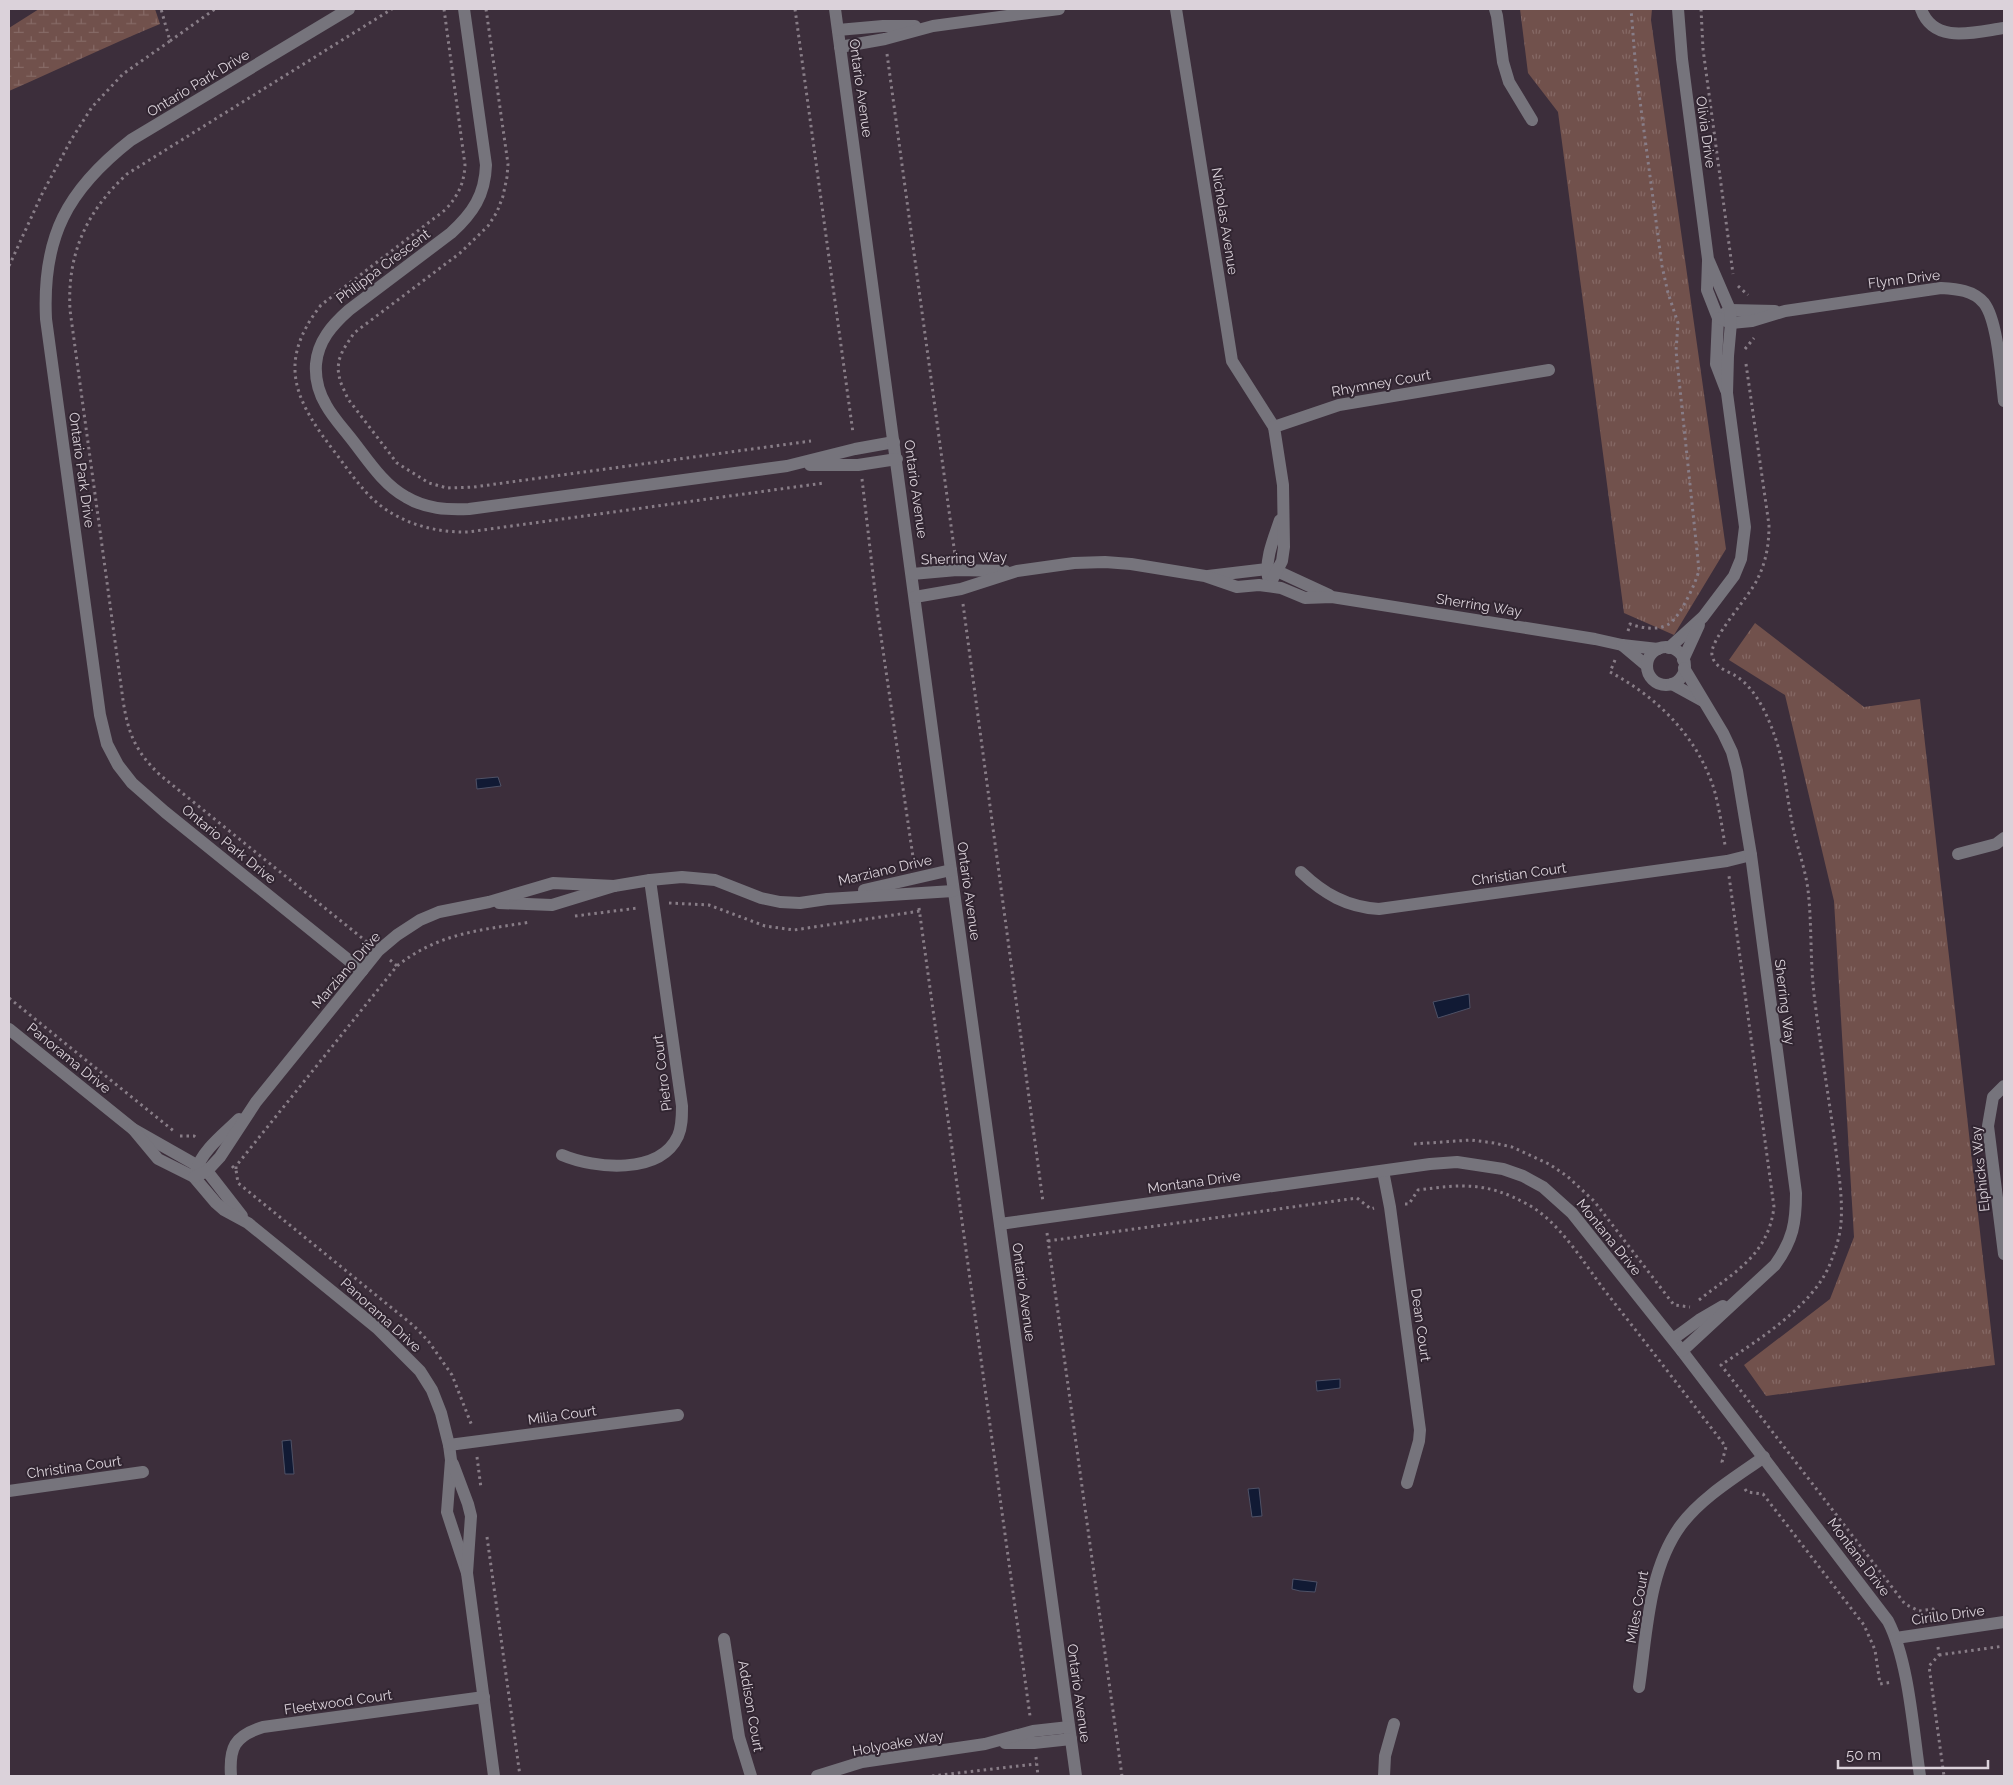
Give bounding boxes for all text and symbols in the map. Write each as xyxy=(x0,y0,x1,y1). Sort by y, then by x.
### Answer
street label: Ontario Avenue xyxy=(846,38,876,138)
street label: Ontario Park Drive xyxy=(144,46,252,120)
street label: Olivia Drive xyxy=(1693,95,1719,169)
street label: Nicholas Avenue xyxy=(1209,166,1241,276)
street label: Philippa Crescent xyxy=(333,225,433,306)
street label: Flynn Drive xyxy=(1867,267,1941,291)
street label: Rhymney Court xyxy=(1330,366,1432,400)
street label: Ontario Park Drive xyxy=(66,411,98,529)
street label: Ontario Avenue xyxy=(901,439,931,539)
street label: Sherring Way xyxy=(920,548,1008,568)
street label: Sherring Way xyxy=(1435,590,1523,620)
street label: Ontario Park Drive xyxy=(179,801,279,887)
street label: Ontario Avenue xyxy=(954,841,984,941)
street label: Marziano Drive xyxy=(837,851,933,889)
street label: Christian Court xyxy=(1471,859,1568,889)
street label: Marziano Drive xyxy=(309,929,383,1011)
street label: Sherring Way xyxy=(1772,958,1798,1046)
street label: Panorama Drive xyxy=(24,1019,114,1097)
street label: Pietro Court xyxy=(649,1033,675,1112)
street label: Elphicks Way xyxy=(1968,1125,1992,1213)
street label: Montana Drive xyxy=(1147,1168,1241,1196)
street label: Montana Drive xyxy=(1573,1196,1645,1278)
street label: Ontario Avenue xyxy=(1009,1242,1039,1342)
street label: Panorama Drive xyxy=(337,1275,425,1355)
street label: Dean Court xyxy=(1408,1288,1434,1363)
street label: Milia Court xyxy=(527,1402,598,1428)
street label: Christina Court xyxy=(26,1452,123,1482)
street label: Montana Drive xyxy=(1824,1515,1894,1599)
street label: Miles Court xyxy=(1623,1569,1651,1645)
street label: Cirillo Drive xyxy=(1910,1602,1986,1628)
street label: Ontario Avenue xyxy=(1064,1643,1094,1743)
street label: Addison Court xyxy=(735,1659,767,1753)
street label: Fleetwood Court xyxy=(283,1686,393,1718)
street label: Holyoake Way xyxy=(851,1727,945,1759)
scale bar xyxy=(1838,1738,1988,1770)
text: 50 m xyxy=(1846,1746,1881,1764)

